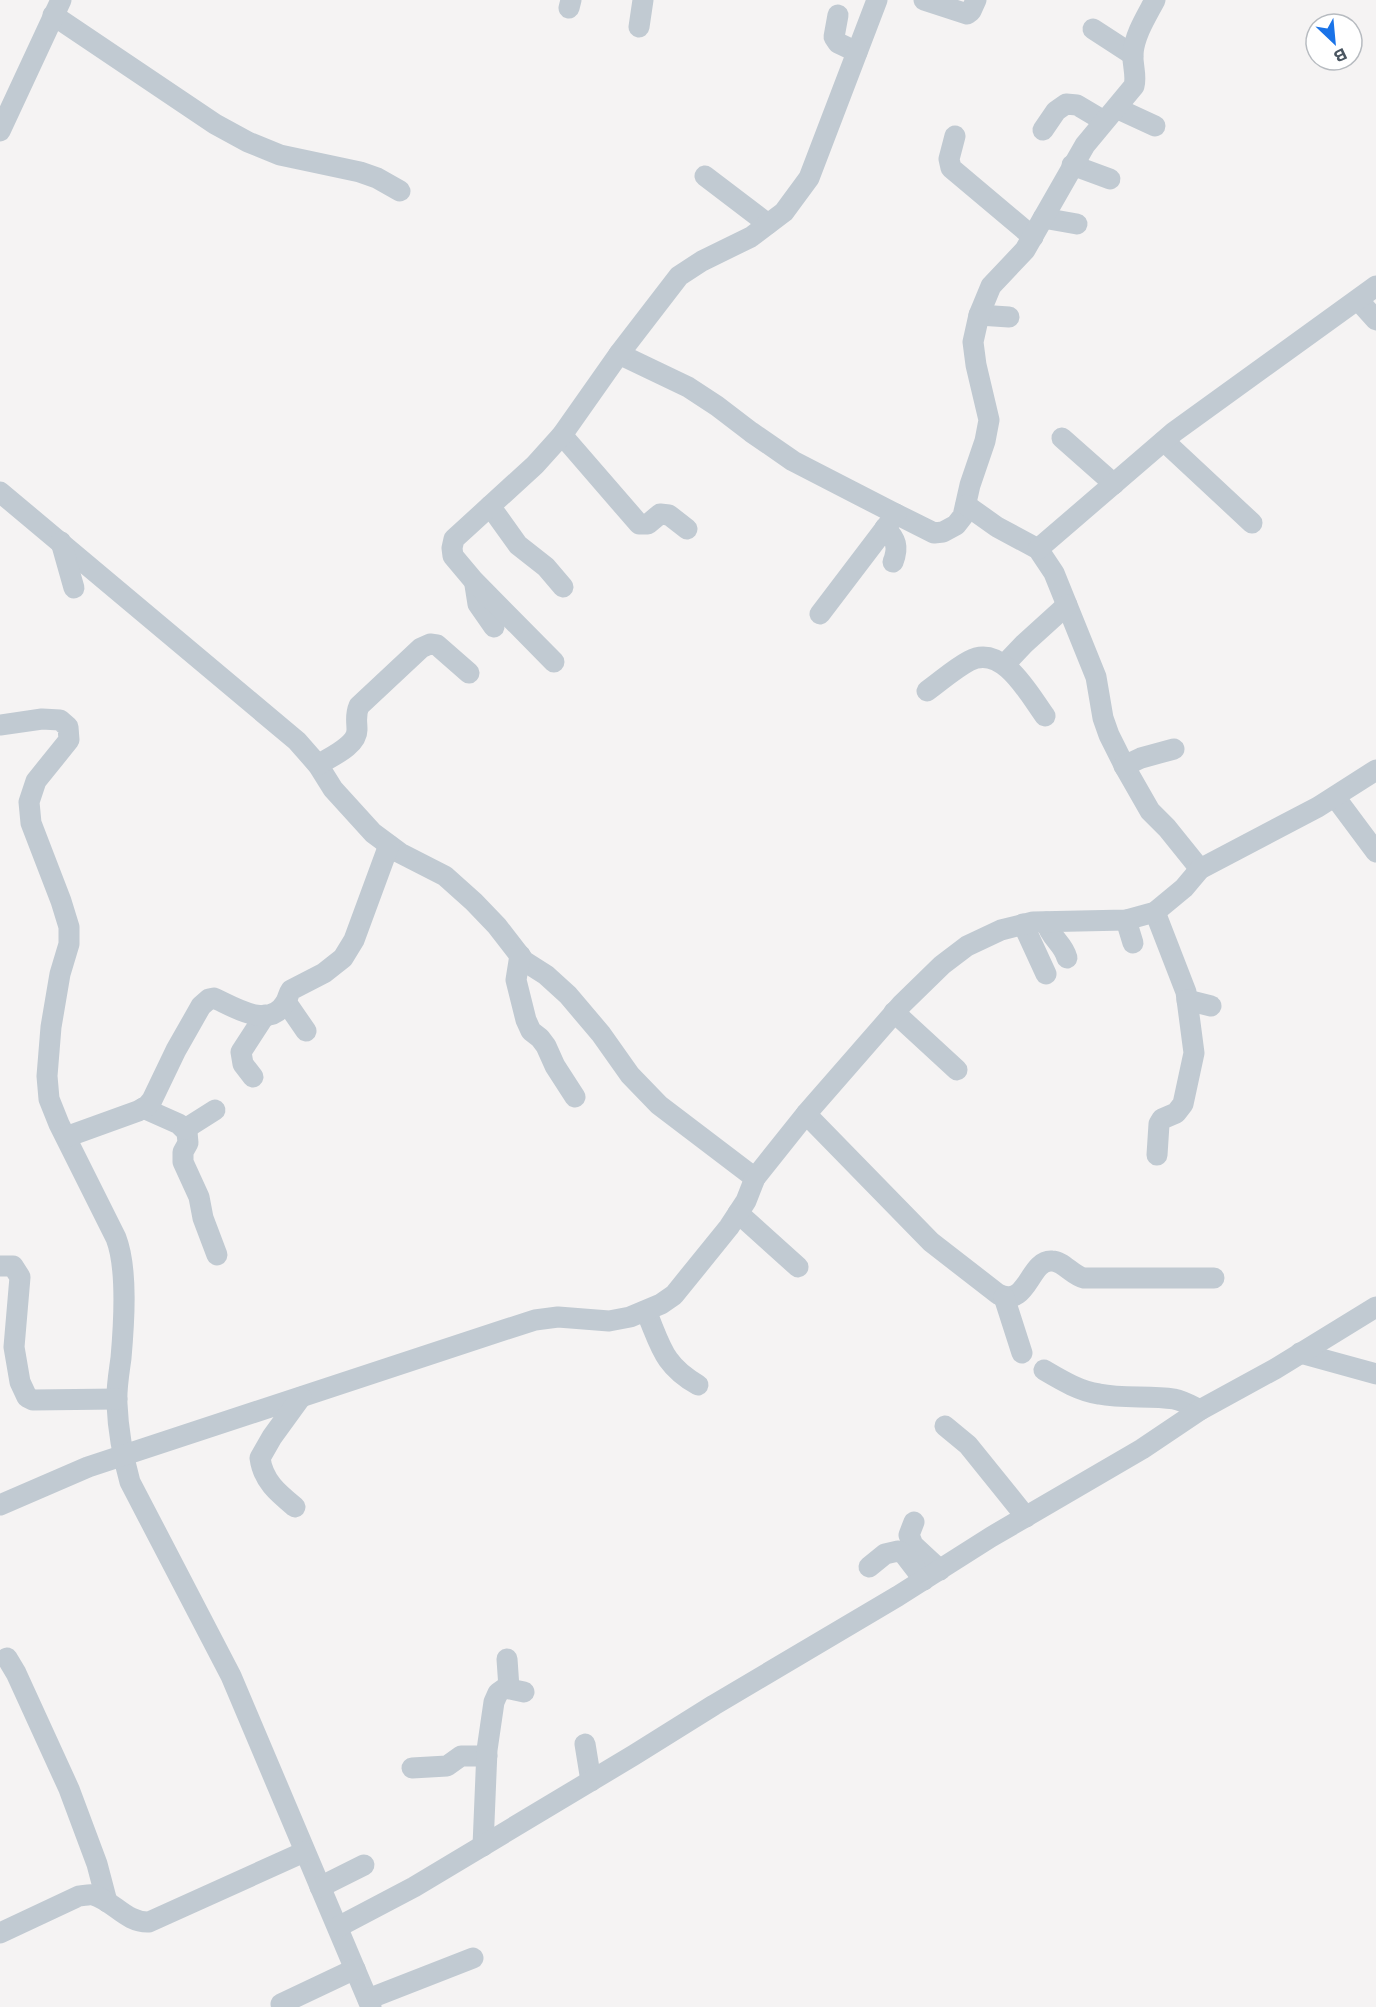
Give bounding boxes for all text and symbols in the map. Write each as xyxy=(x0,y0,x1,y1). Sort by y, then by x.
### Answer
north arrow xyxy=(1304,12,1364,72)
text: B xyxy=(1331,44,1350,66)

